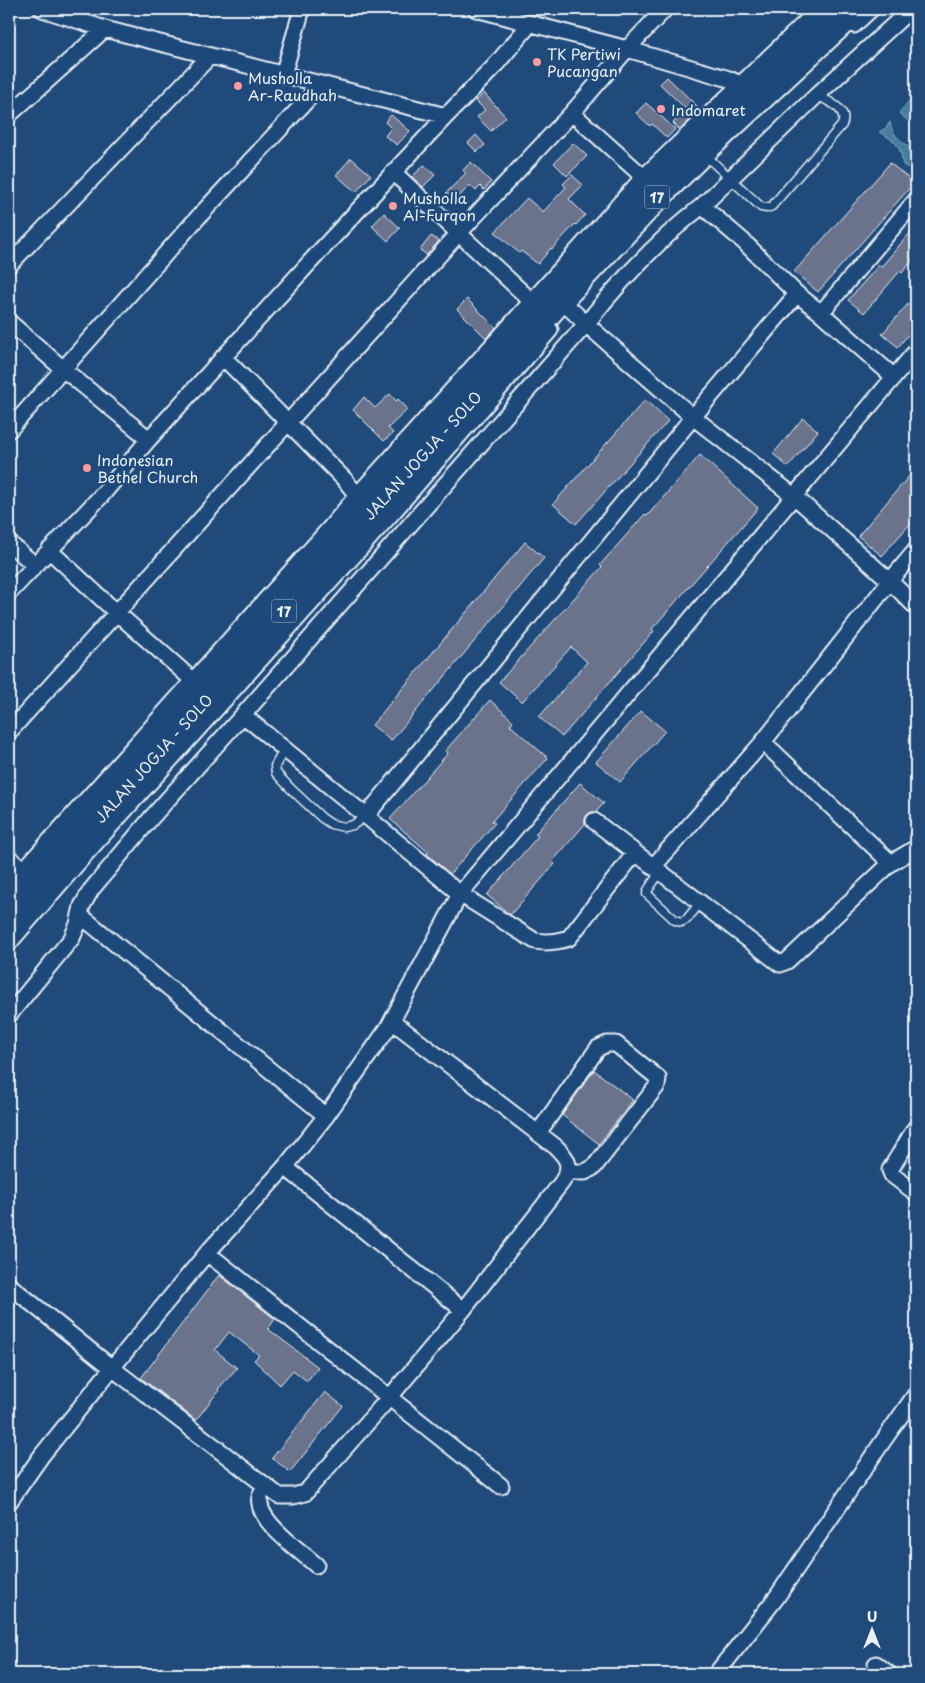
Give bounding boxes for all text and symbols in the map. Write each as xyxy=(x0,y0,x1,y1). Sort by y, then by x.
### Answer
place label: TK Pertiwi Pucangan xyxy=(547,42,621,82)
marker: TK Pertiwi Pucangan xyxy=(531,56,543,68)
place label: Musholla Ar-Raudhah xyxy=(248,66,337,106)
marker: Musholla Ar-Raudhah xyxy=(232,80,244,92)
place label: Indomaret xyxy=(671,98,746,121)
marker: Indomaret xyxy=(655,103,667,115)
place label: Musholla Al-Furqon xyxy=(403,186,476,226)
road number: 17 xyxy=(644,186,670,208)
marker: Musholla Al-Furqon xyxy=(387,200,399,212)
street label: JALAN JOGJA - SOLO xyxy=(358,385,486,525)
place label: Indonesian Bethel Church xyxy=(97,448,198,488)
marker: Indonesian Bethel Church xyxy=(81,462,93,474)
road number: 17 xyxy=(272,600,296,622)
street label: JALAN JOGJA - SOLO xyxy=(89,688,217,828)
north arrow xyxy=(848,1606,898,1656)
text: U xyxy=(867,1606,877,1627)

